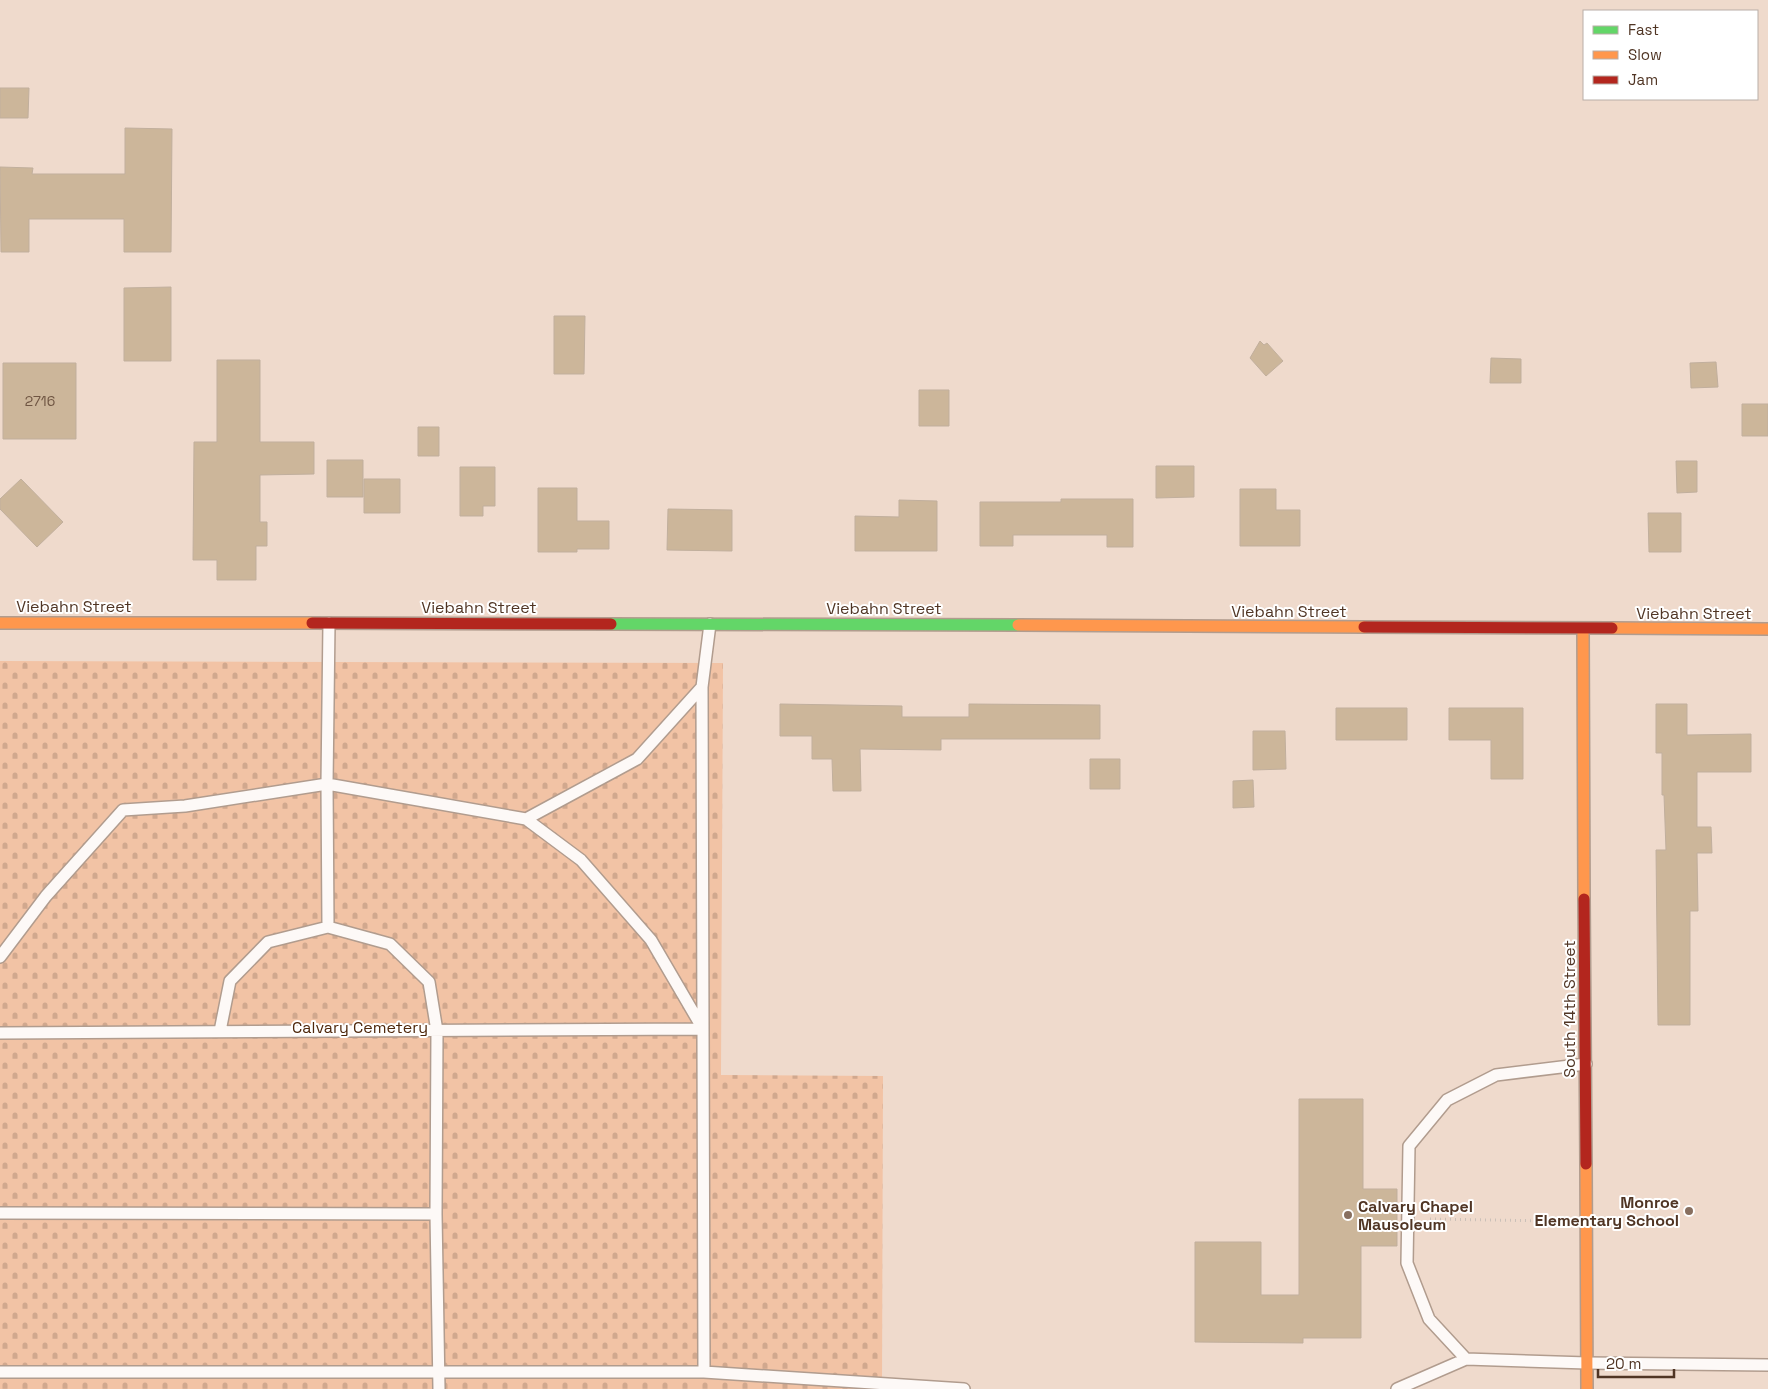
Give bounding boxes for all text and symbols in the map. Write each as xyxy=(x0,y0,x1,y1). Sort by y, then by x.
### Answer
legend xyxy=(1583,10,1758,100)
text: Fast xyxy=(1628,20,1659,39)
text: Slow xyxy=(1628,45,1662,64)
text: Jam xyxy=(1628,70,1658,89)
house number: 2716 xyxy=(25,392,55,410)
street label: Viebahn Street xyxy=(16,596,132,617)
street label: Viebahn Street xyxy=(421,597,537,618)
street label: Viebahn Street xyxy=(826,598,942,619)
street label: Viebahn Street xyxy=(1231,601,1347,622)
street label: Viebahn Street xyxy=(1636,603,1752,624)
street label: South 14th Street xyxy=(1559,940,1580,1078)
park label: Calvary Cemetery xyxy=(292,1017,428,1038)
place label: Monroe Elementary School xyxy=(1535,1192,1679,1231)
place label: Calvary Chapel Mausoleum xyxy=(1358,1196,1473,1235)
marker: Monroe Elementary School xyxy=(1683,1205,1695,1217)
marker: Calvary Chapel Mausoleum xyxy=(1342,1209,1354,1221)
scale bar xyxy=(1598,1346,1674,1378)
text: 20 m xyxy=(1606,1354,1641,1373)

